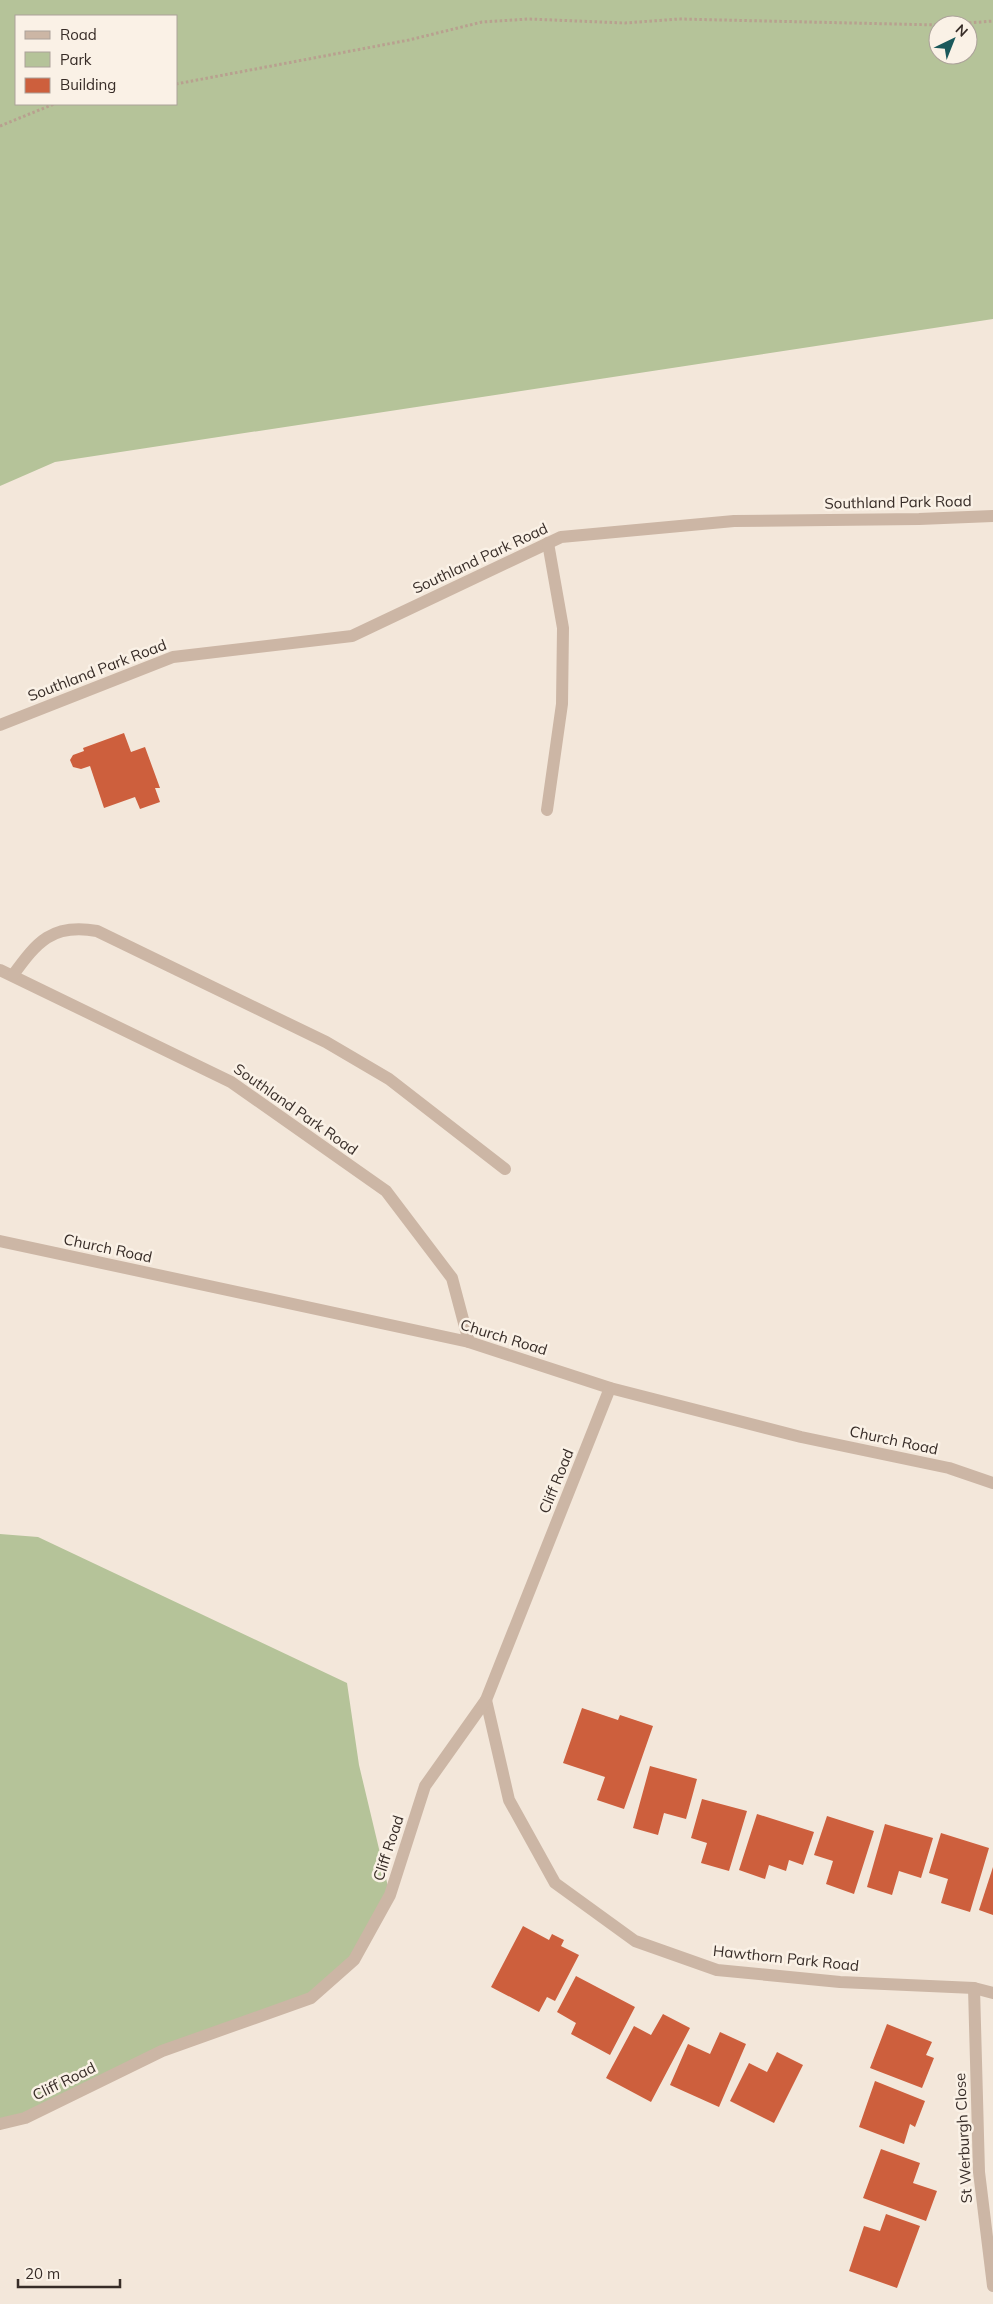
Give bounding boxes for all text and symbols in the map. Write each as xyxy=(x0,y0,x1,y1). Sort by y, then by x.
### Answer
legend xyxy=(15,15,178,105)
north arrow xyxy=(928,15,978,65)
text: N xyxy=(952,20,972,41)
text: Road xyxy=(60,25,97,44)
text: Park xyxy=(60,50,92,69)
text: Building xyxy=(60,75,116,94)
street label: Southland Park Road xyxy=(824,491,972,513)
street label: Southland Park Road xyxy=(409,518,551,598)
street label: Southland Park Road xyxy=(25,635,169,705)
street label: Southland Park Road xyxy=(230,1059,362,1159)
street label: Church Road xyxy=(62,1229,154,1267)
street label: Church Road xyxy=(458,1315,550,1359)
street label: Church Road xyxy=(848,1421,940,1459)
street label: Cliff Road xyxy=(534,1446,578,1516)
street label: Cliff Road xyxy=(368,1813,408,1883)
street label: Hawthorn Park Road xyxy=(712,1941,860,1975)
street label: Cliff Road xyxy=(29,2058,99,2104)
street label: St Werburgh Close xyxy=(950,2072,976,2204)
scale bar xyxy=(18,2256,120,2288)
text: 20 m xyxy=(25,2264,60,2283)

